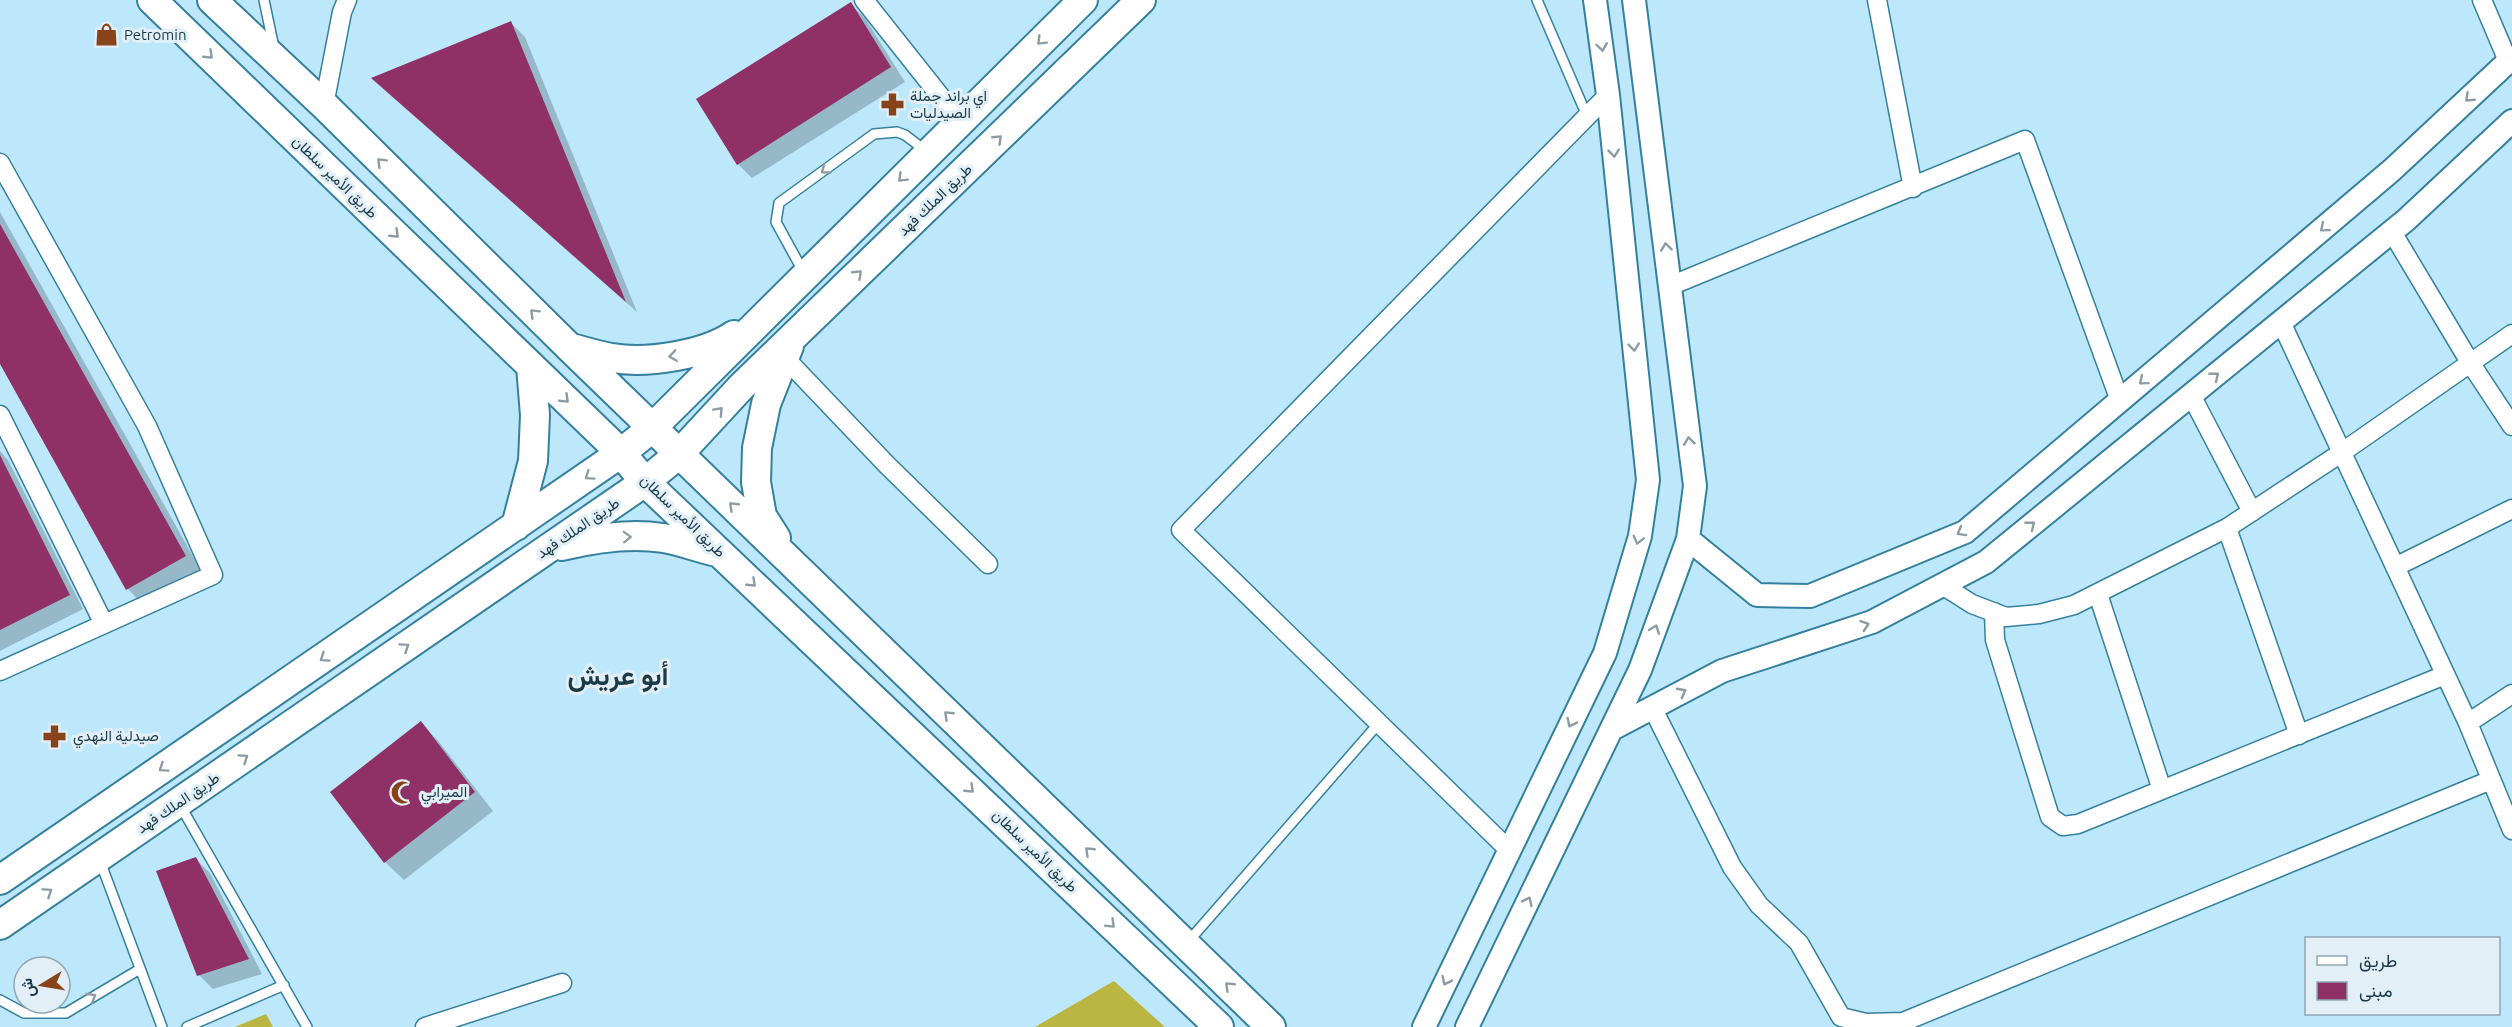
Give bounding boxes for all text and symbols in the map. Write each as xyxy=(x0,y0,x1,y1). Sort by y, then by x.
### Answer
shop icon: Petromin xyxy=(93,22,119,48)
place label: Petromin xyxy=(124,26,186,43)
one-way arrow xyxy=(1038,34,1048,45)
one-way arrow xyxy=(1595,43,1607,52)
one-way arrow xyxy=(202,48,213,59)
place label: اي براند جملة الصيدليات xyxy=(910,87,987,122)
one-way arrow xyxy=(2466,90,2477,101)
pharmacy icon: اي براند جملة الصيدليات xyxy=(879,92,905,118)
street label: طريق الأمير سلطان xyxy=(288,132,381,223)
one-way arrow xyxy=(990,135,1001,146)
one-way arrow xyxy=(1607,148,1620,157)
one-way arrow xyxy=(377,158,388,169)
street label: طريق الملك فهد xyxy=(894,160,977,240)
one-way arrow xyxy=(820,163,831,174)
one-way arrow xyxy=(899,170,910,181)
one-way arrow xyxy=(2320,220,2331,231)
one-way arrow xyxy=(387,227,398,238)
one-way arrow xyxy=(1660,243,1672,252)
one-way arrow xyxy=(850,271,861,282)
one-way arrow xyxy=(531,310,542,321)
one-way arrow xyxy=(1627,342,1640,351)
one-way arrow xyxy=(669,350,678,362)
one-way arrow xyxy=(2208,372,2219,383)
one-way arrow xyxy=(2139,374,2150,385)
one-way arrow xyxy=(558,392,569,403)
one-way arrow xyxy=(712,407,723,418)
one-way arrow xyxy=(1684,436,1696,445)
one-way arrow xyxy=(584,469,595,480)
street label: طريق الأمير سلطان xyxy=(636,471,729,562)
street label: طريق الملك فهد xyxy=(533,494,623,563)
one-way arrow xyxy=(729,503,740,514)
one-way arrow xyxy=(2024,522,2035,533)
one-way arrow xyxy=(1957,525,1967,536)
one-way arrow xyxy=(622,530,631,543)
one-way arrow xyxy=(1633,534,1645,545)
one-way arrow xyxy=(746,576,756,587)
one-way arrow xyxy=(1859,619,1869,632)
one-way arrow xyxy=(1648,624,1660,635)
one-way arrow xyxy=(398,643,409,654)
one-way arrow xyxy=(320,651,331,662)
district label: أبو عريش xyxy=(567,660,669,693)
one-way arrow xyxy=(1676,688,1686,699)
one-way arrow xyxy=(945,711,955,722)
one-way arrow xyxy=(1567,716,1578,727)
pharmacy icon: صيدلية النهدي xyxy=(42,723,68,749)
place label: صيدلية النهدي xyxy=(73,727,159,749)
one-way arrow xyxy=(237,754,248,765)
one-way arrow xyxy=(159,761,170,772)
street label: طريق الملك فهد xyxy=(133,769,223,838)
mosque icon: الميرابي xyxy=(390,779,416,805)
one-way arrow xyxy=(963,782,974,793)
place label: الميرابي xyxy=(421,783,467,805)
street label: طريق الأمير سلطان xyxy=(988,806,1081,897)
one-way arrow xyxy=(1085,847,1096,858)
one-way arrow xyxy=(42,888,53,899)
one-way arrow xyxy=(1521,896,1533,907)
one-way arrow xyxy=(1104,917,1115,928)
legend xyxy=(2305,937,2500,1015)
text: طريق xyxy=(2359,950,2397,972)
north arrow xyxy=(12,955,72,1015)
one-way arrow xyxy=(1441,975,1453,986)
text: ش xyxy=(17,977,39,999)
text: مبنى xyxy=(2359,980,2393,1002)
one-way arrow xyxy=(1225,983,1236,994)
one-way arrow xyxy=(86,993,96,1005)

